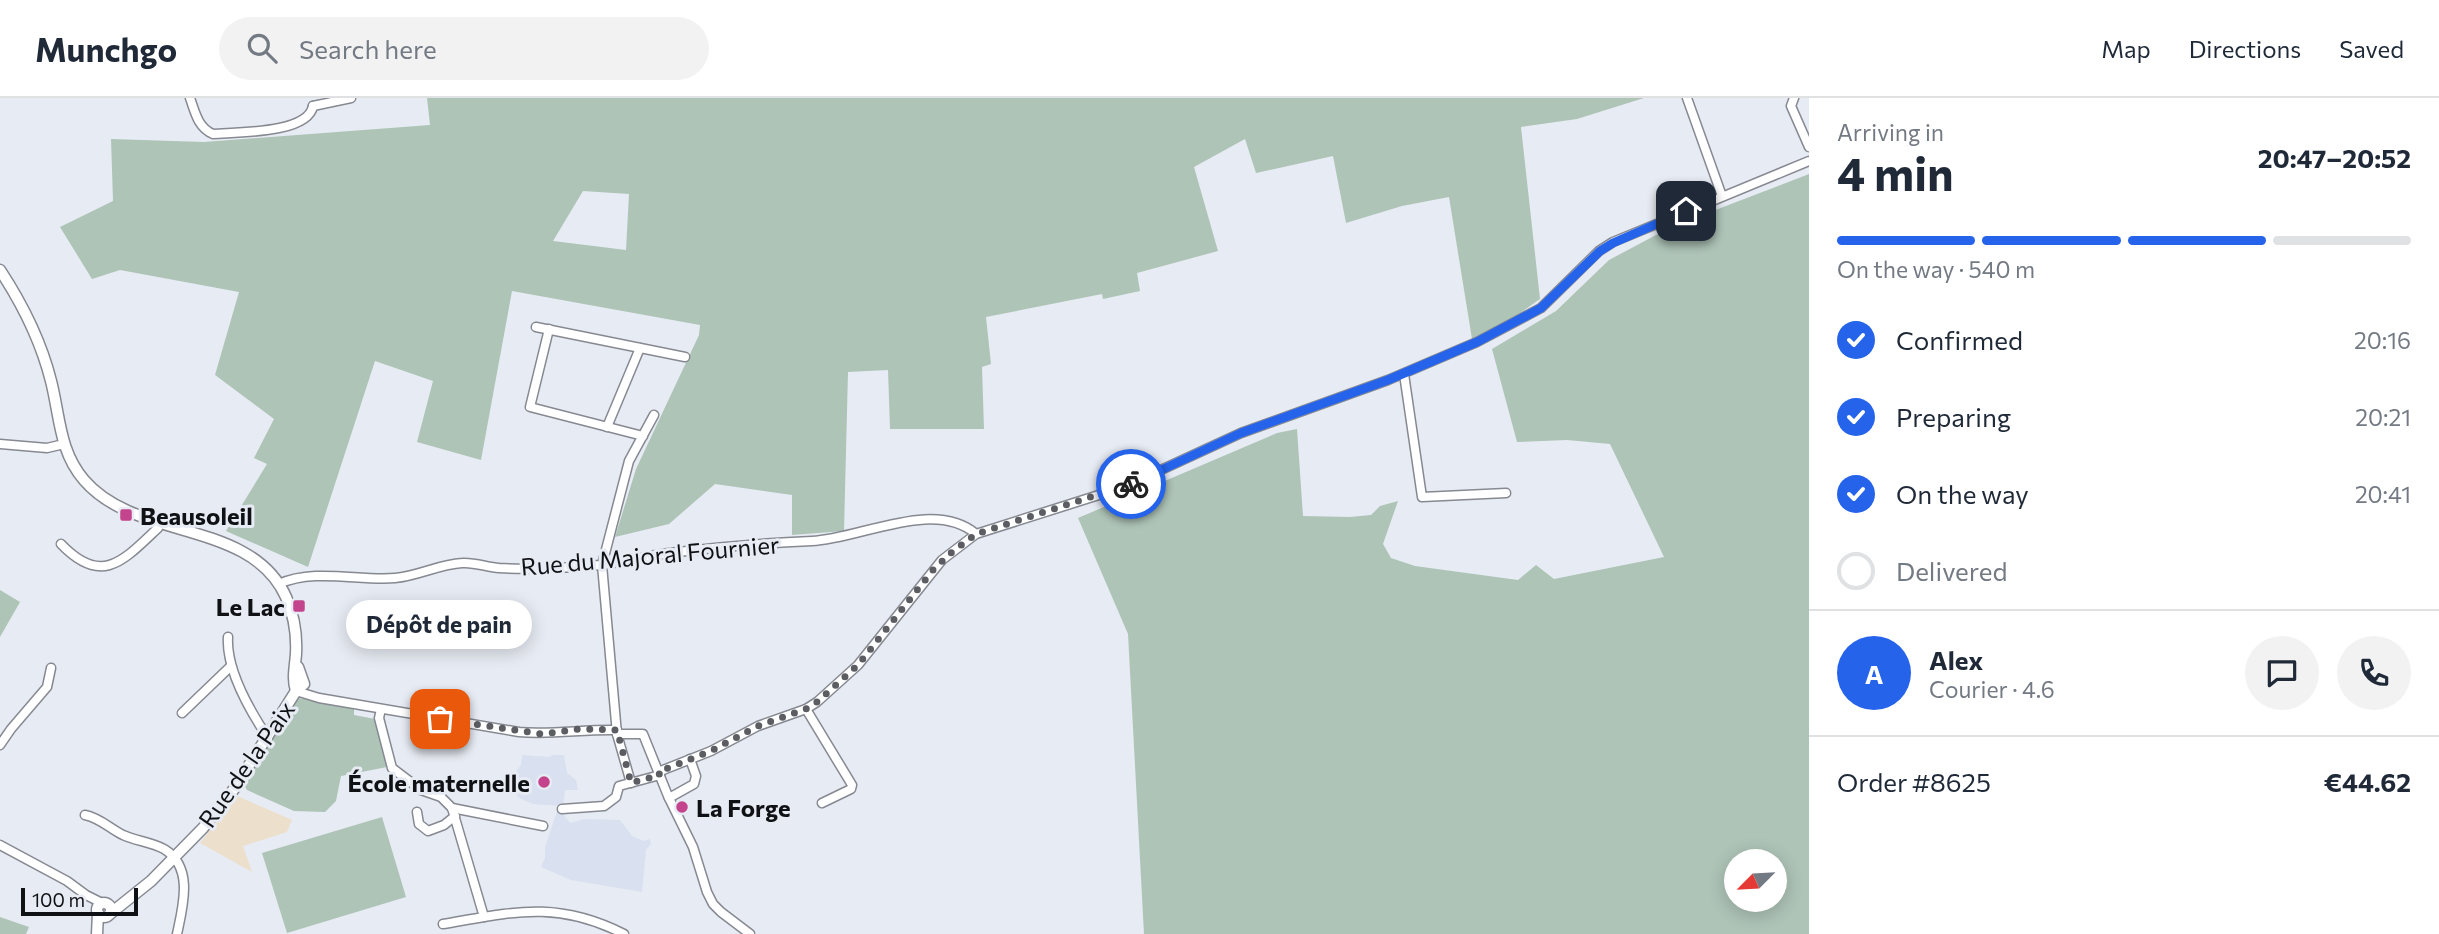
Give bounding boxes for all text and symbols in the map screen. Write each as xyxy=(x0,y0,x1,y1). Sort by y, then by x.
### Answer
search box xyxy=(219,17,709,80)
text: Munchgo xyxy=(35,28,177,69)
icon: search xyxy=(243,29,281,67)
text: Search here xyxy=(299,33,437,64)
text: Map xyxy=(2101,34,2151,63)
text: Directions xyxy=(2189,34,2301,63)
text: Saved xyxy=(2339,34,2404,63)
text: Arriving in xyxy=(1837,118,1944,146)
text: 20:47–20:52 xyxy=(2258,142,2411,173)
text: 4 min xyxy=(1837,144,1954,200)
pin xyxy=(1656,181,1716,241)
icon: home xyxy=(1667,192,1705,230)
text: On the way · 540 m xyxy=(1837,255,2035,283)
icon: check xyxy=(1837,321,1875,359)
text: Confirmed xyxy=(1896,324,2023,355)
text: 20:16 xyxy=(2354,326,2411,354)
icon: check xyxy=(1837,398,1875,436)
text: Preparing xyxy=(1896,401,2011,432)
text: 20:21 xyxy=(2355,403,2411,431)
courier xyxy=(1096,449,1166,519)
icon: bike xyxy=(1112,465,1150,503)
icon: check xyxy=(1837,475,1875,513)
text: On the way xyxy=(1896,478,2029,509)
text: 20:41 xyxy=(2355,480,2411,508)
place label: Beausoleil xyxy=(140,501,253,530)
marker: Beausoleil xyxy=(118,507,134,523)
street label: Rue du Majoral Fournier xyxy=(519,529,781,581)
text: Delivered xyxy=(1896,555,2007,586)
place label: Le Lac xyxy=(216,592,285,621)
marker: Le Lac xyxy=(291,598,307,614)
callout: Dépôt de pain xyxy=(347,600,533,649)
text: Dépôt de pain xyxy=(366,610,512,638)
button: chat xyxy=(2245,636,2319,710)
button: phone xyxy=(2337,636,2411,710)
text: Alex xyxy=(1929,644,1983,675)
text: A xyxy=(1865,658,1883,689)
text: Courier · 4.6 xyxy=(1929,675,2055,703)
pin xyxy=(410,689,470,749)
street label: Rue de la Paix xyxy=(192,695,300,833)
icon: bag xyxy=(421,700,459,738)
text: Order #8625 xyxy=(1837,766,1991,797)
text: €44.62 xyxy=(2324,766,2411,797)
place label: École maternelle xyxy=(348,768,530,797)
marker: École maternelle xyxy=(536,774,552,790)
place label: La Forge xyxy=(696,793,791,822)
marker: La Forge xyxy=(674,799,690,815)
north arrow xyxy=(1724,849,1787,912)
map controls xyxy=(1724,849,1787,912)
scale bar xyxy=(21,885,138,917)
text: 100 m xyxy=(32,888,85,911)

